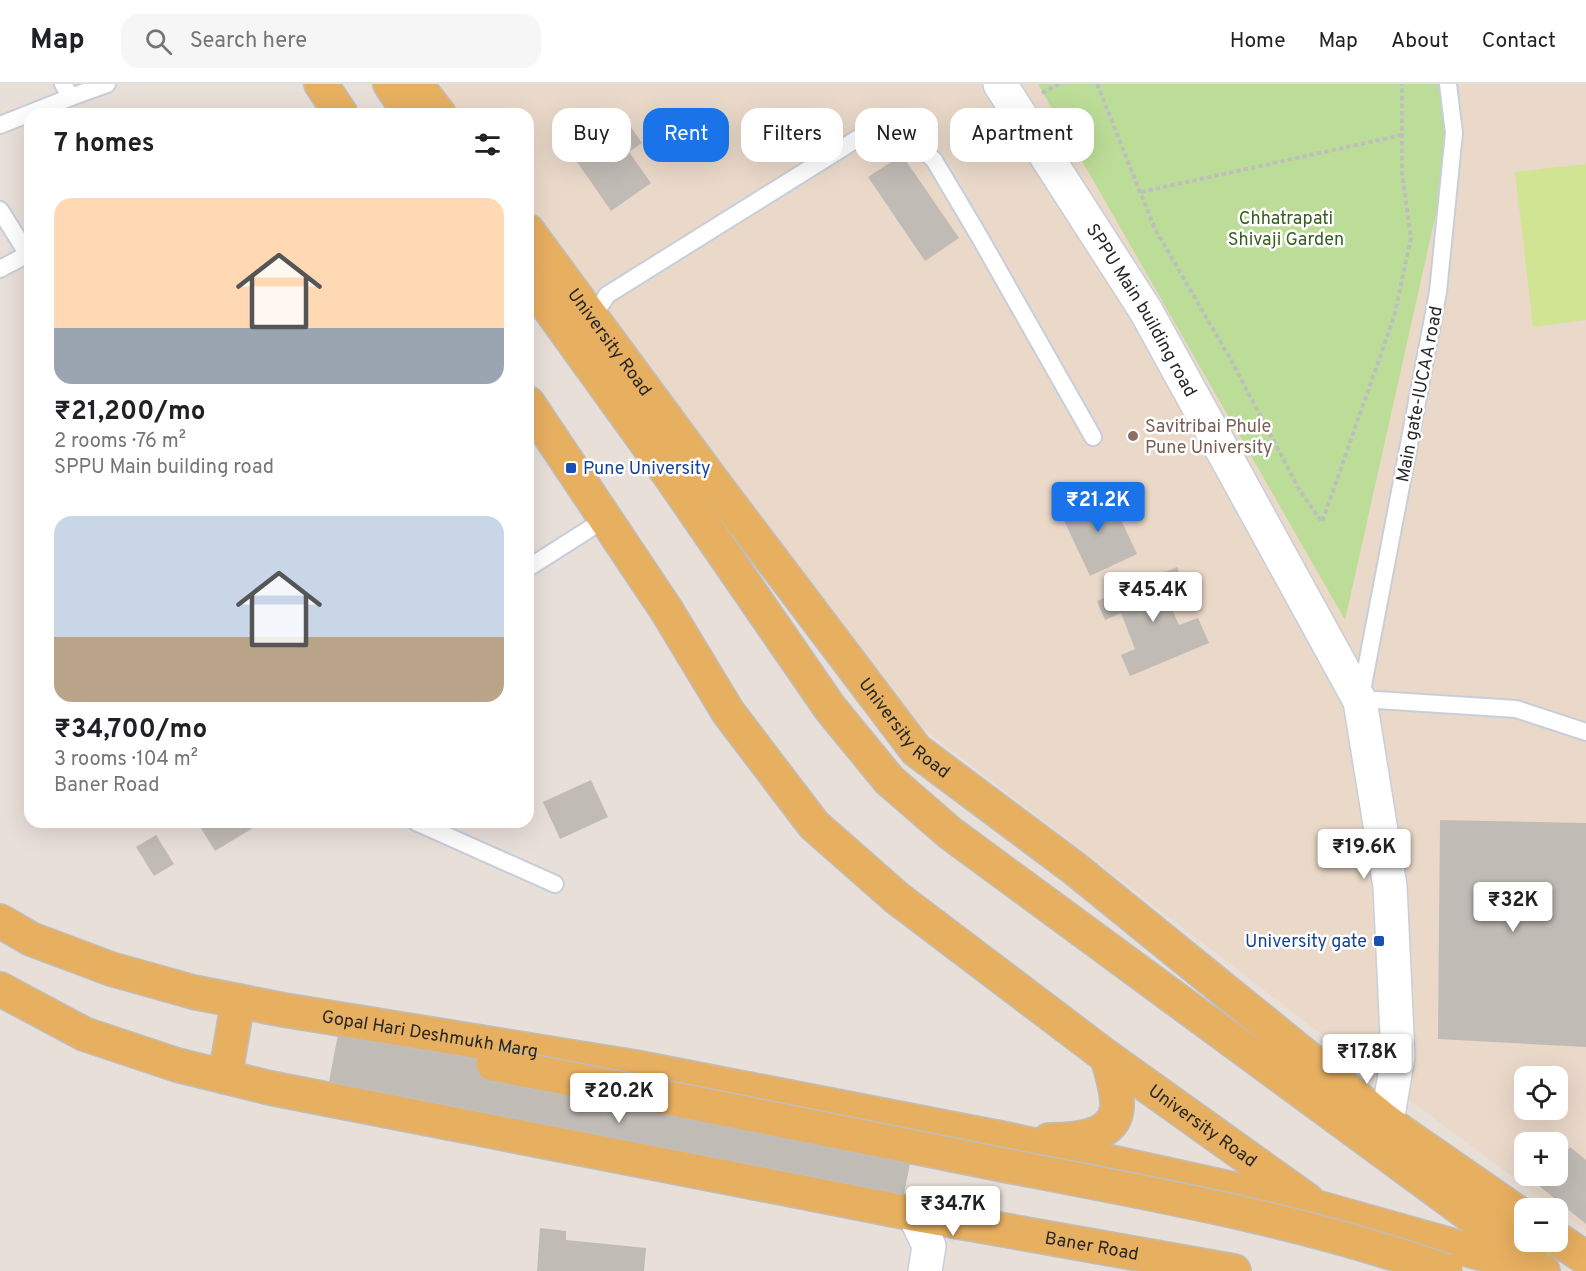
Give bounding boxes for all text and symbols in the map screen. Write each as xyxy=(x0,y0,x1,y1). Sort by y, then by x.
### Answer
search box xyxy=(121,14,541,68)
text: Map xyxy=(30,23,85,59)
icon: search xyxy=(142,25,175,58)
text: Search here xyxy=(190,28,307,55)
text: Home xyxy=(1230,28,1286,55)
text: Map xyxy=(1319,28,1358,55)
text: About xyxy=(1391,28,1449,55)
text: Contact xyxy=(1482,28,1556,55)
chip: Buy xyxy=(552,108,631,162)
chip: Rent xyxy=(643,108,729,162)
chip: Filters xyxy=(741,108,843,162)
chip: New xyxy=(855,108,938,162)
chip: Apartment xyxy=(950,108,1094,162)
text: 7 homes xyxy=(54,128,154,161)
icon: filters xyxy=(471,128,504,161)
park label: Chhatrapati Shivaji Garden xyxy=(1228,208,1344,252)
street label: SPPU Main building road xyxy=(1080,220,1201,402)
icon: home xyxy=(225,237,333,345)
street label: University Road xyxy=(561,285,656,401)
street label: Main gate-IUCAA road xyxy=(1392,304,1449,484)
text: ₹21,200/mo xyxy=(54,396,206,429)
place label: Savitribai Phule Pune University xyxy=(1145,416,1273,460)
text: 2 rooms · 76 m² xyxy=(54,429,186,455)
marker: Savitribai Phule Pune University xyxy=(1126,429,1140,443)
text: SPPU Main building road xyxy=(54,455,274,481)
place label: Pune University xyxy=(583,458,711,481)
marker: Pune University xyxy=(564,461,578,475)
pin: ₹21.2K xyxy=(1049,482,1147,533)
text: ₹21.2K xyxy=(1066,488,1130,514)
icon: home xyxy=(225,555,333,663)
pin: ₹45.4K xyxy=(1104,572,1202,623)
text: ₹45.4K xyxy=(1118,578,1188,604)
street label: University Road xyxy=(853,674,954,784)
text: ₹34,700/mo xyxy=(54,714,207,747)
text: 3 rooms · 104 m² xyxy=(54,747,198,773)
text: Baner Road xyxy=(54,773,159,799)
pin: ₹19.6K xyxy=(1315,829,1413,880)
text: ₹19.6K xyxy=(1332,835,1396,861)
pin: ₹32K xyxy=(1477,882,1549,933)
text: ₹32K xyxy=(1487,888,1539,914)
place label: University gate xyxy=(1245,931,1367,954)
marker: University gate xyxy=(1372,934,1386,948)
street label: Gopal Hari Deshmukh Marg xyxy=(320,1006,539,1064)
pin: ₹17.8K xyxy=(1318,1034,1416,1085)
text: ₹17.8K xyxy=(1337,1040,1397,1066)
map controls xyxy=(1514,1066,1568,1252)
button: locate xyxy=(1514,1066,1568,1120)
pin: ₹20.2K xyxy=(570,1073,668,1124)
text: ₹20.2K xyxy=(584,1079,654,1105)
street label: University Road xyxy=(1143,1080,1261,1173)
button: + xyxy=(1514,1132,1568,1186)
pin: ₹34.7K xyxy=(904,1186,1002,1237)
text: ₹34.7K xyxy=(920,1192,986,1218)
button: − xyxy=(1514,1198,1568,1252)
street label: Baner Road xyxy=(1043,1228,1140,1267)

